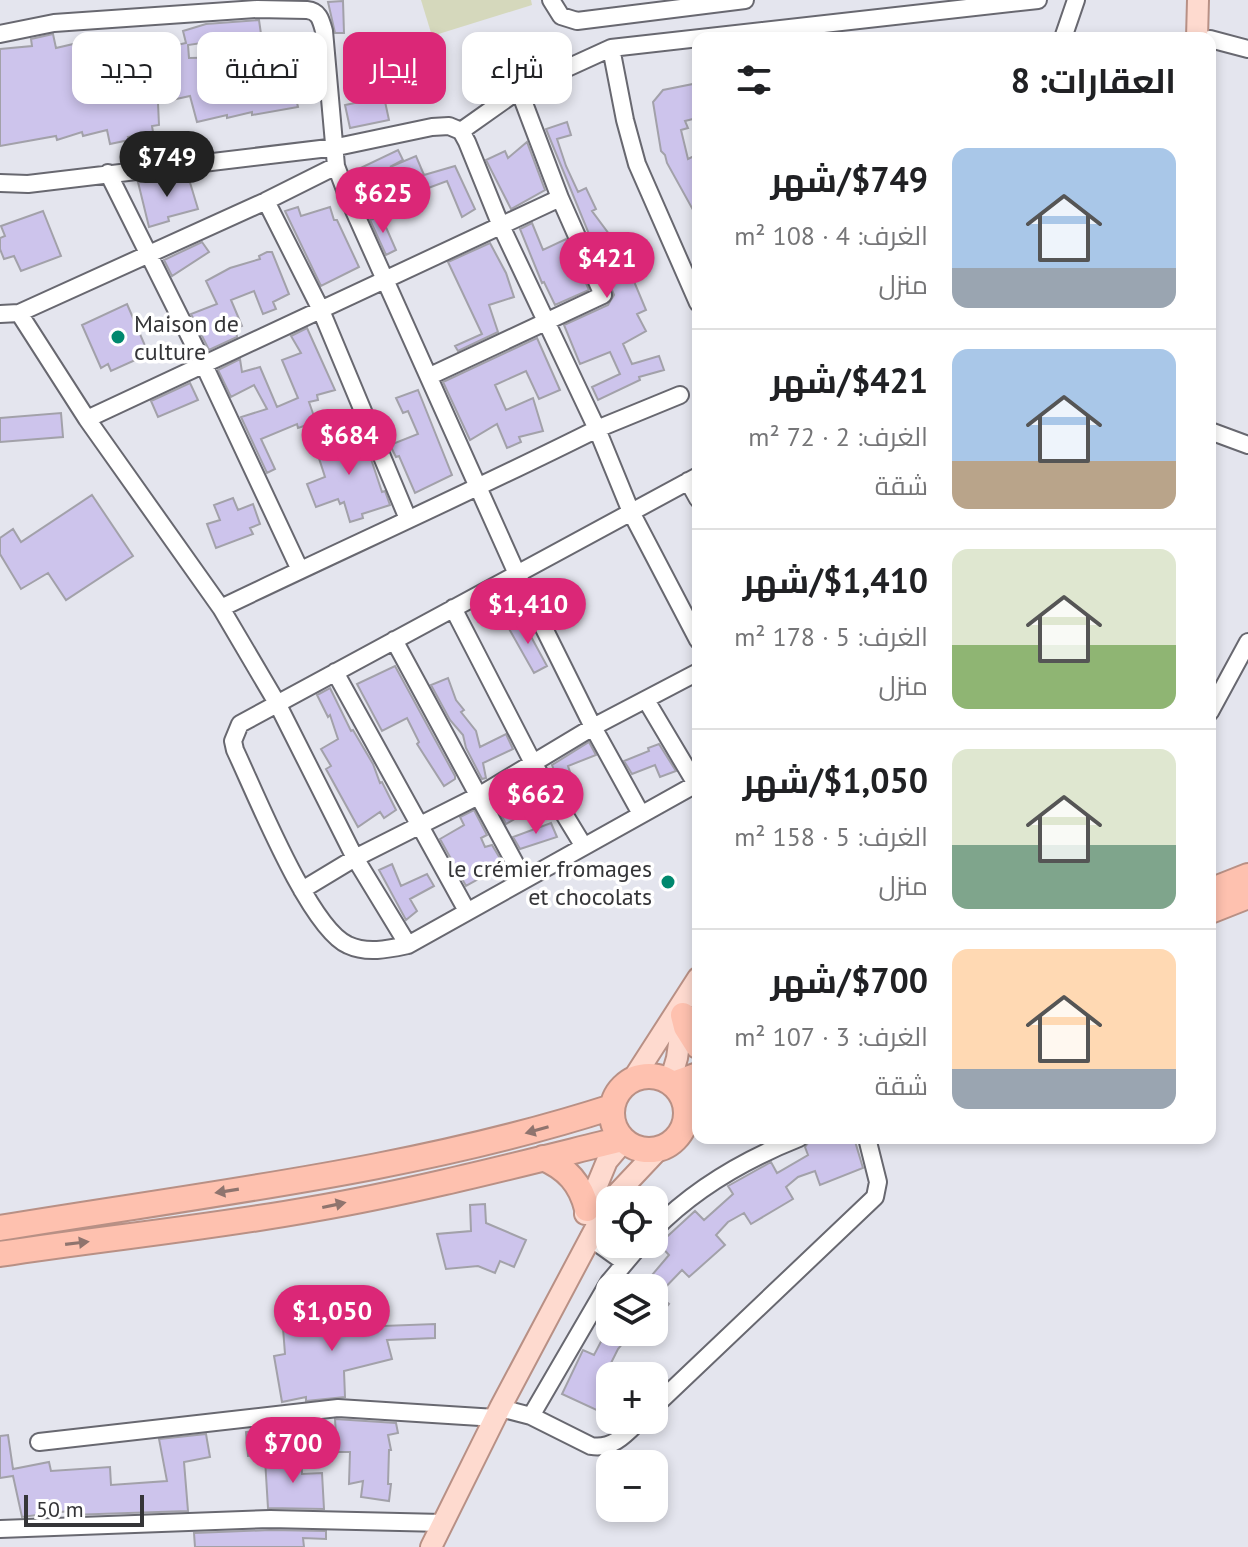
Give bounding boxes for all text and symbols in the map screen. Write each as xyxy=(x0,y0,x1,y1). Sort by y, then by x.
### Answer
chip: جديد xyxy=(72,32,181,104)
chip: تصفية xyxy=(197,32,327,104)
chip: إيجار xyxy=(343,32,446,104)
chip: شراء xyxy=(462,32,572,104)
icon: filters xyxy=(732,58,776,102)
text: العقارات: 8 xyxy=(1011,58,1176,102)
pin: $749 xyxy=(120,131,214,199)
text: $749 xyxy=(138,140,196,173)
text: $749/شهر xyxy=(770,157,928,201)
pin: $625 xyxy=(336,167,430,235)
text: $625 xyxy=(354,176,412,209)
icon: home xyxy=(1016,180,1112,276)
text: الغرف: 4 · 108 m² xyxy=(734,219,928,252)
pin: $421 xyxy=(560,232,654,300)
text: $421 xyxy=(578,241,636,274)
text: منزل xyxy=(879,268,928,301)
place label: Maison de culture xyxy=(134,308,239,367)
marker: Maison de culture xyxy=(109,328,127,346)
text: $421/شهر xyxy=(770,358,928,402)
icon: home xyxy=(1016,381,1112,477)
pin: $684 xyxy=(302,409,396,477)
text: $684 xyxy=(320,418,378,451)
text: الغرف: 2 · 72 m² xyxy=(748,420,928,453)
text: شقة xyxy=(875,469,928,502)
text: $1,410/شهر xyxy=(743,558,928,602)
pin: $1,410 xyxy=(463,578,593,646)
icon: home xyxy=(1016,581,1112,677)
text: $1,410 xyxy=(488,587,568,620)
text: الغرف: 5 · 178 m² xyxy=(734,620,928,653)
text: منزل xyxy=(879,669,928,702)
text: $1,050/شهر xyxy=(743,758,928,802)
pin: $662 xyxy=(489,768,583,836)
text: $662 xyxy=(507,777,565,810)
icon: home xyxy=(1016,781,1112,877)
text: الغرف: 5 · 158 m² xyxy=(734,820,928,853)
place label: le crémier fromages et chocolats xyxy=(447,853,652,912)
text: منزل xyxy=(879,869,928,902)
marker: le crémier fromages et chocolats xyxy=(659,873,677,891)
text: $700/شهر xyxy=(770,958,928,1002)
icon: home xyxy=(1016,981,1112,1077)
text: الغرف: 3 · 107 m² xyxy=(734,1020,928,1053)
text: شقة xyxy=(875,1069,928,1102)
one-way arrow xyxy=(525,1124,549,1137)
one-way arrow xyxy=(214,1185,239,1197)
map controls xyxy=(596,1186,668,1522)
button: locate xyxy=(596,1186,668,1258)
one-way arrow xyxy=(322,1198,347,1211)
one-way arrow xyxy=(65,1236,90,1249)
button: layers xyxy=(596,1274,668,1346)
pin: $1,050 xyxy=(267,1285,397,1353)
text: $1,050 xyxy=(292,1294,372,1327)
button: + xyxy=(596,1362,668,1434)
pin: $700 xyxy=(246,1417,340,1485)
text: $700 xyxy=(264,1426,322,1459)
button: − xyxy=(596,1450,668,1522)
scale bar xyxy=(24,1491,144,1527)
text: 50 m xyxy=(36,1495,84,1523)

